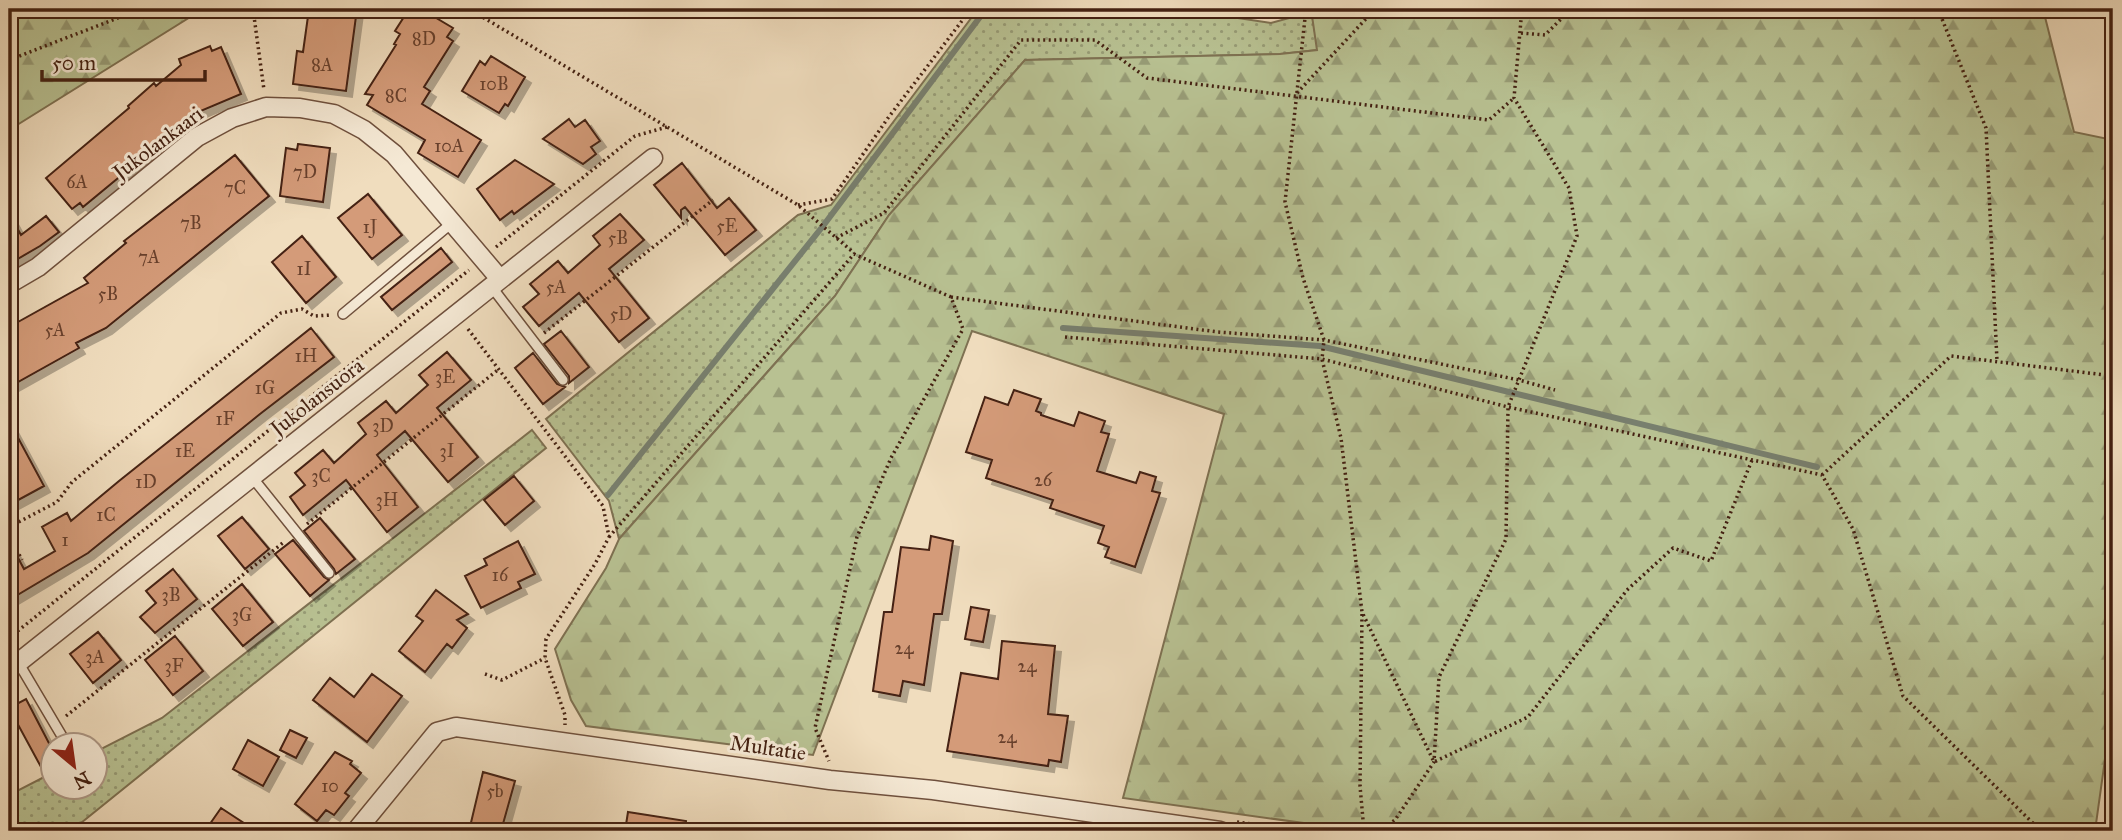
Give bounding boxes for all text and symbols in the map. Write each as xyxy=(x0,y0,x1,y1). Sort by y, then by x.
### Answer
house number: 8D xyxy=(412,28,436,50)
scale bar xyxy=(42,38,205,82)
text: 50 m xyxy=(52,50,97,76)
house number: 8A xyxy=(311,54,333,76)
house number: 10B xyxy=(479,73,509,95)
house number: 8C xyxy=(385,85,407,107)
street label: Jukolankaari xyxy=(106,100,209,187)
house number: 10A xyxy=(434,135,464,157)
house number: 7D xyxy=(293,161,317,183)
house number: 6A xyxy=(66,171,88,193)
house number: 7C xyxy=(224,177,246,199)
house number: 7B xyxy=(180,212,202,234)
house number: 5E xyxy=(716,215,738,237)
house number: 1J xyxy=(363,216,378,239)
house number: 5B xyxy=(608,227,628,249)
house number: 7A xyxy=(138,246,160,268)
house number: 1I xyxy=(297,258,312,280)
house number: 5A xyxy=(546,276,566,298)
house number: 5B xyxy=(98,283,118,305)
house number: 5D xyxy=(610,303,632,325)
house number: 5A xyxy=(45,319,65,341)
house number: 1H xyxy=(295,345,317,367)
street label: Jukolansuora xyxy=(263,352,369,443)
house number: 3E xyxy=(435,366,455,388)
house number: 1G xyxy=(255,377,275,399)
house number: 1F xyxy=(216,408,235,430)
house number: 3D xyxy=(372,415,394,437)
house number: 1E xyxy=(175,440,195,462)
house number: 3I xyxy=(440,440,455,462)
house number: 3C xyxy=(311,465,331,487)
house number: 26 xyxy=(1034,469,1053,491)
house number: 1D xyxy=(135,471,157,493)
house number: 3H xyxy=(376,489,398,511)
house number: 1C xyxy=(96,504,116,526)
house number: 1 xyxy=(61,529,69,551)
house number: 16 xyxy=(492,564,509,586)
house number: 3B xyxy=(161,584,181,606)
house number: 3G xyxy=(232,604,252,626)
house number: 24 xyxy=(895,637,914,659)
house number: 3A xyxy=(85,646,105,668)
house number: 3F xyxy=(165,655,184,677)
house number: 24 xyxy=(1018,655,1037,677)
house number: 24 xyxy=(998,726,1017,748)
street label: Multatie xyxy=(728,730,808,766)
north arrow xyxy=(38,732,108,802)
text: N xyxy=(69,766,95,794)
house number: 10 xyxy=(321,775,339,797)
house number: 5b xyxy=(486,780,504,802)

